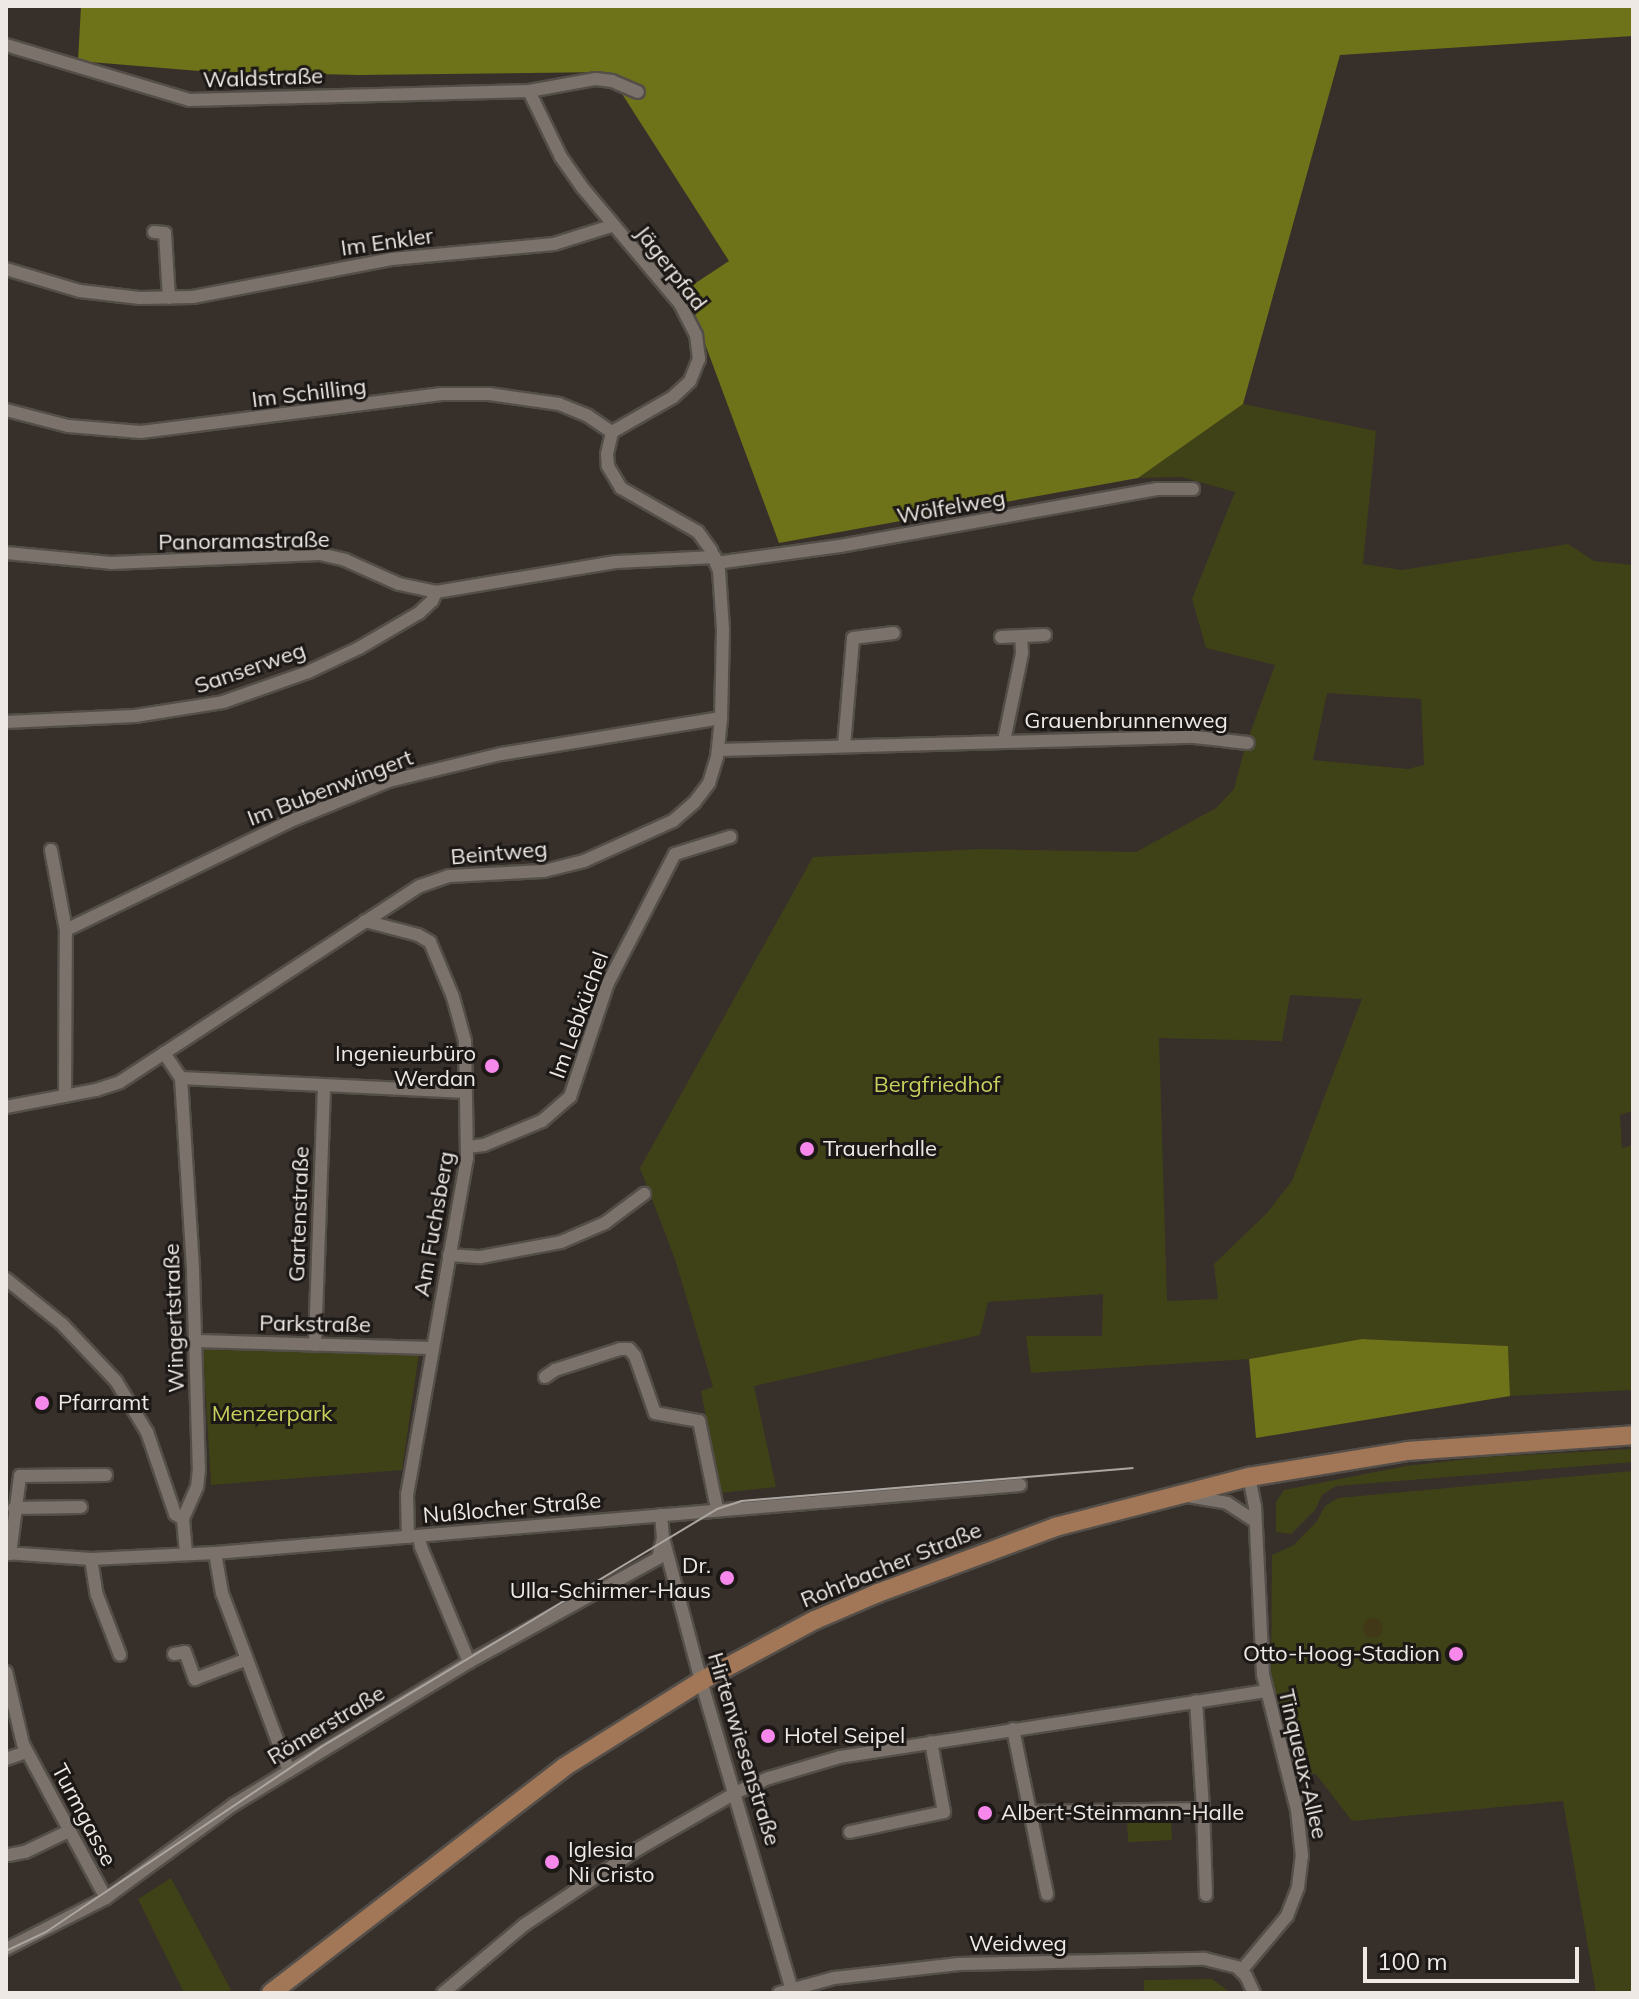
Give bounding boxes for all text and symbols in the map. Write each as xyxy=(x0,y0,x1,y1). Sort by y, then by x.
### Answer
street label: Waldstraße xyxy=(202,63,324,93)
street label: Jägerpfad xyxy=(630,220,712,316)
street label: Im Enkler xyxy=(339,222,435,262)
street label: Im Schilling xyxy=(250,373,368,413)
street label: Wölfelweg xyxy=(895,484,1007,530)
street label: Panoramastraße xyxy=(158,526,330,556)
street label: Sanserweg xyxy=(191,637,309,699)
street label: Grauenbrunnenweg xyxy=(1024,708,1228,734)
street label: Im Bubenwingert xyxy=(244,744,416,832)
street label: Beintweg xyxy=(449,836,549,870)
street label: Im Lebküchel xyxy=(544,948,614,1082)
place label: Ingenieurbüro Werdan xyxy=(335,1040,476,1092)
marker: Ingenieurbüro Werdan xyxy=(483,1057,501,1075)
park label: Bergfriedhof xyxy=(874,1072,1000,1098)
place label: Trauerhalle xyxy=(823,1136,937,1162)
marker: Trauerhalle xyxy=(798,1140,816,1158)
street label: Gartenstraße xyxy=(283,1146,315,1282)
street label: Am Fuchsberg xyxy=(408,1149,460,1299)
street label: Wingertstraße xyxy=(158,1243,190,1393)
street label: Parkstraße xyxy=(259,1310,371,1338)
place label: Pfarramt xyxy=(58,1390,149,1416)
marker: Pfarramt xyxy=(33,1394,51,1412)
park label: Menzerpark xyxy=(212,1401,332,1427)
street label: Nußlocher Straße xyxy=(422,1487,602,1529)
street label: Rohrbacher Straße xyxy=(797,1517,985,1613)
place label: Dr. Ulla-Schirmer-Haus xyxy=(510,1552,711,1604)
marker: Dr. Ulla-Schirmer-Haus xyxy=(718,1569,736,1587)
place label: Otto-Hoog-Stadion xyxy=(1243,1641,1440,1667)
marker: Otto-Hoog-Stadion xyxy=(1447,1645,1465,1663)
street label: Hirtenwiesenstraße xyxy=(702,1649,786,1849)
street label: Römerstraße xyxy=(263,1680,389,1770)
street label: Tinqueux-Allee xyxy=(1273,1687,1333,1841)
place label: Hotel Seipel xyxy=(784,1723,905,1749)
marker: Hotel Seipel xyxy=(759,1727,777,1745)
street label: Turmgasse xyxy=(46,1759,122,1871)
place label: Albert-Steinmann-Halle xyxy=(1001,1800,1244,1826)
marker: Albert-Steinmann-Halle xyxy=(976,1804,994,1822)
place label: Iglesia Ni Cristo xyxy=(568,1836,655,1888)
marker: Iglesia Ni Cristo xyxy=(543,1853,561,1871)
street label: Weidweg xyxy=(969,1931,1067,1957)
scale bar xyxy=(1367,1931,1583,1981)
text: 100 m xyxy=(1377,1946,1448,1976)

